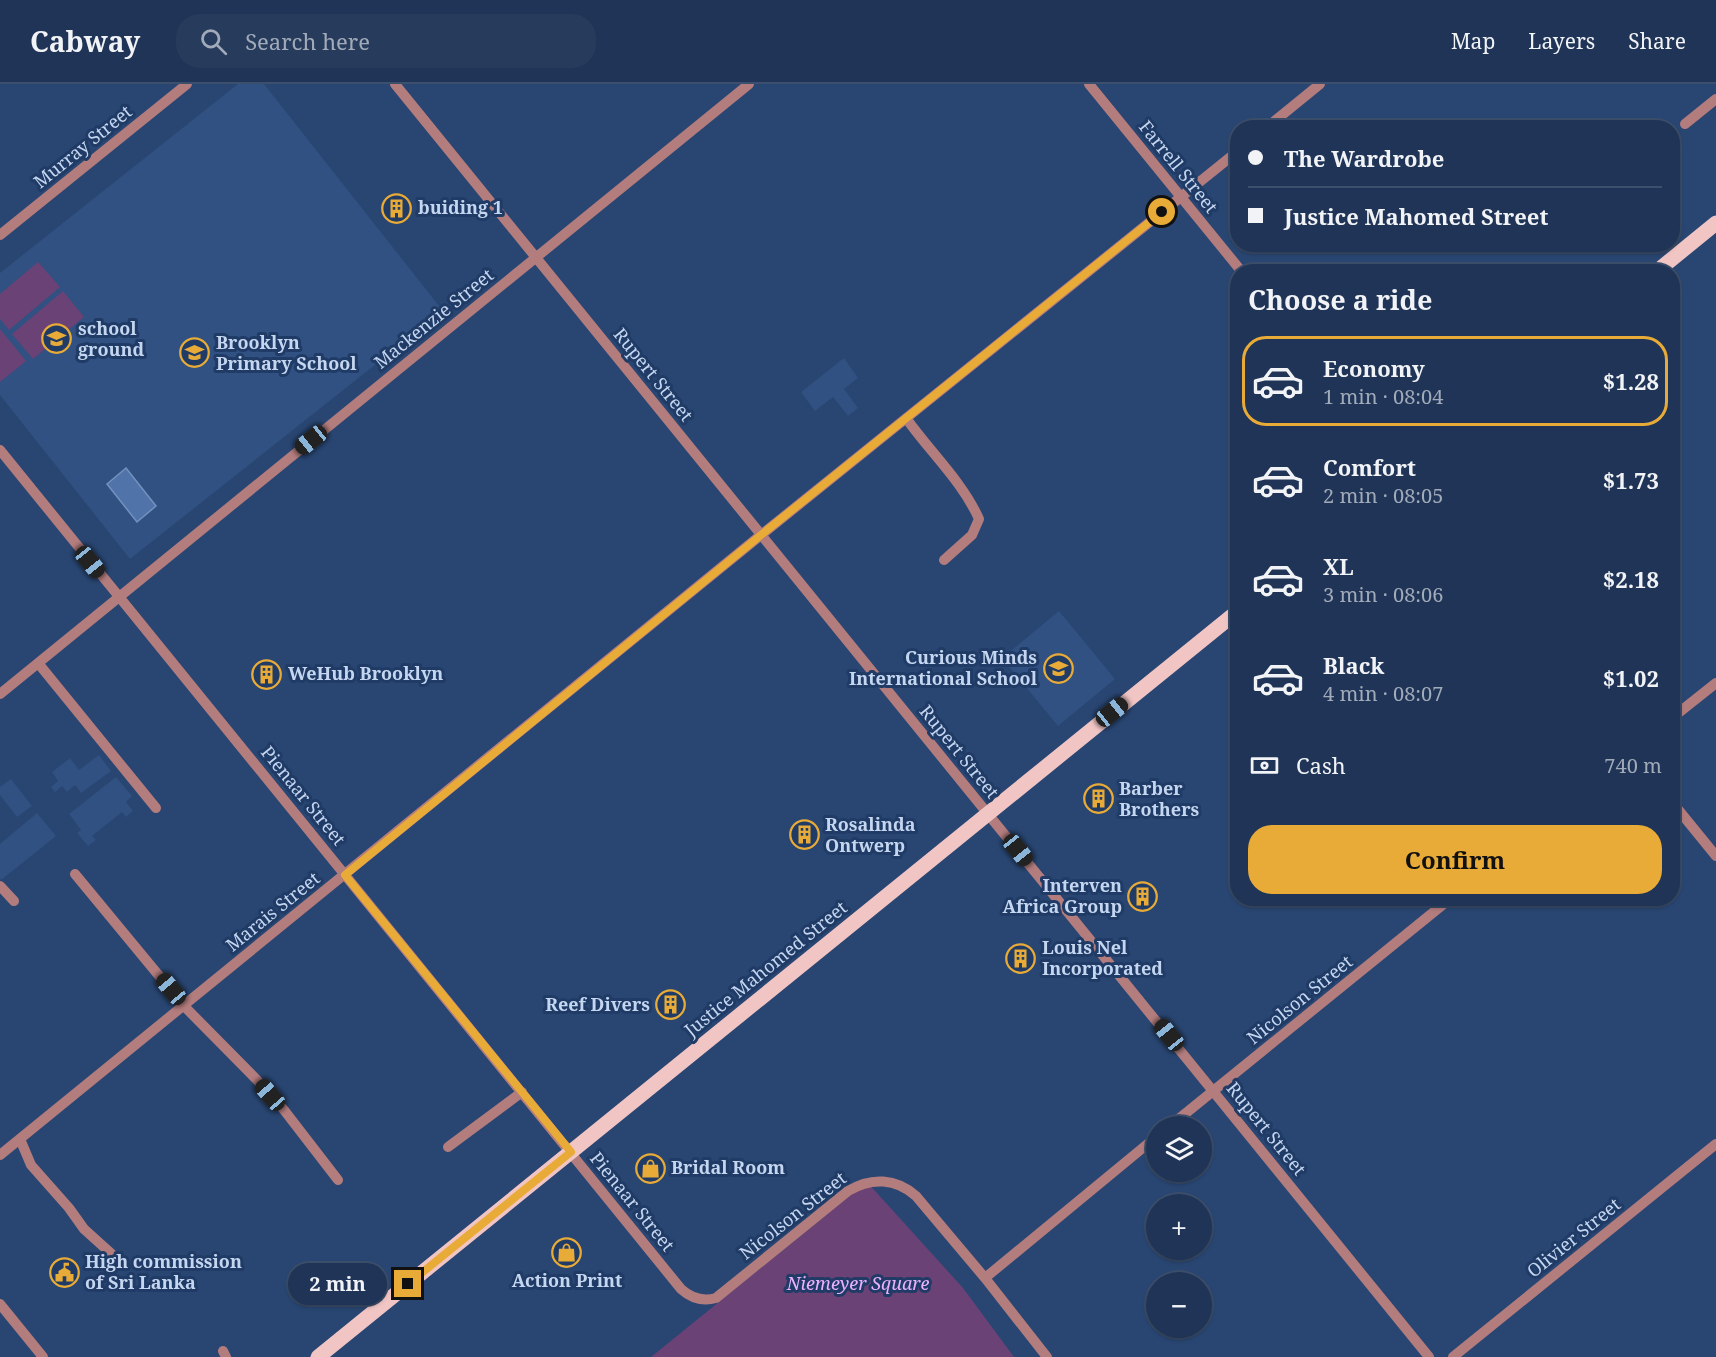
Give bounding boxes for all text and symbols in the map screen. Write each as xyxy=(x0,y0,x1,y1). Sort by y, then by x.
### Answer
search box xyxy=(176,14,596,68)
text: Cabway xyxy=(30,22,140,60)
icon: search xyxy=(197,25,230,58)
text: Search here xyxy=(245,26,370,56)
text: Map xyxy=(1451,27,1495,55)
text: Layers xyxy=(1528,27,1595,55)
text: Share xyxy=(1628,27,1686,55)
street label: Murray Street xyxy=(28,99,136,193)
street label: Farrell Street xyxy=(1134,115,1224,218)
text: The Wardrobe xyxy=(1284,143,1444,173)
building icon: buiding 1 xyxy=(381,192,413,224)
place label: buiding 1 xyxy=(418,195,503,219)
route start xyxy=(1148,198,1175,225)
text: Justice Mahomed Street xyxy=(1284,201,1548,231)
street label: Mackenzie Street xyxy=(369,263,498,374)
text: Choose a ride xyxy=(1248,281,1433,318)
place label: school ground xyxy=(78,316,145,361)
school or university icon: school ground xyxy=(41,323,73,355)
street label: Rupert Street xyxy=(609,323,699,426)
place label: Brooklyn Primary School xyxy=(216,330,357,375)
school or university icon: Brooklyn Primary School xyxy=(179,337,211,369)
text: Economy xyxy=(1323,353,1425,383)
icon: car xyxy=(1251,354,1305,408)
text: $1.28 xyxy=(1603,366,1659,396)
text: 1 min · 08:04 xyxy=(1323,383,1443,410)
car xyxy=(291,422,331,458)
text: Comfort xyxy=(1323,452,1416,482)
icon: car xyxy=(1251,453,1305,507)
text: $1.73 xyxy=(1603,465,1659,495)
text: 2 min · 08:05 xyxy=(1323,482,1443,509)
car xyxy=(72,542,108,582)
text: XL xyxy=(1323,551,1354,581)
icon: car xyxy=(1251,552,1305,606)
text: $2.18 xyxy=(1603,564,1659,594)
text: 3 min · 08:06 xyxy=(1323,581,1443,608)
place label: Curious Minds International School xyxy=(849,645,1038,690)
text: Black xyxy=(1323,650,1384,680)
icon: car xyxy=(1251,651,1305,705)
school or university icon: Curious Minds International School xyxy=(1042,652,1074,684)
building icon: WeHub Brooklyn xyxy=(251,658,283,690)
place label: WeHub Brooklyn xyxy=(288,661,443,685)
text: $1.02 xyxy=(1603,663,1659,693)
text: 4 min · 08:07 xyxy=(1323,680,1443,707)
car xyxy=(1092,694,1132,730)
street label: Rupert Street xyxy=(915,700,1005,803)
street label: Pienaar Street xyxy=(256,741,351,850)
icon: cash xyxy=(1248,749,1281,782)
text: Cash xyxy=(1296,750,1346,780)
text: 740 m xyxy=(1604,752,1662,779)
place label: Barber Brothers xyxy=(1119,776,1200,821)
building icon: Barber Brothers xyxy=(1082,783,1114,815)
place label: Rosalinda Ontwerp xyxy=(825,812,916,857)
building icon: Rosalinda Ontwerp xyxy=(788,819,820,851)
button: Confirm xyxy=(1248,825,1662,894)
car xyxy=(1000,830,1036,870)
street label: Marais Street xyxy=(221,866,324,956)
place label: Interven Africa Group xyxy=(1002,873,1122,918)
building icon: Interven Africa Group xyxy=(1127,880,1159,912)
street label: Justice Mahomed Street xyxy=(678,895,852,1042)
place label: Louis Nel Incorporated xyxy=(1042,935,1163,980)
building icon: Louis Nel Incorporated xyxy=(1005,942,1037,974)
street label: Nicolson Street xyxy=(1242,949,1357,1049)
car xyxy=(153,969,189,1009)
building icon: Reef Divers xyxy=(655,989,687,1021)
place label: Reef Divers xyxy=(545,992,650,1016)
car xyxy=(1151,1015,1187,1055)
car xyxy=(251,1076,289,1114)
street label: Rupert Street xyxy=(1222,1077,1312,1180)
map controls xyxy=(1146,1116,1212,1338)
button: layers xyxy=(1146,1116,1212,1182)
street label: Pienaar Street xyxy=(585,1147,680,1256)
shop icon: Bridal Room xyxy=(634,1152,666,1184)
place label: Bridal Room xyxy=(671,1155,785,1179)
street label: Nicolson Street xyxy=(734,1166,851,1264)
street label: Olivier Street xyxy=(1522,1192,1625,1282)
button: + xyxy=(1146,1194,1212,1260)
shop icon: Action Print xyxy=(551,1236,583,1268)
place label: High commission of Sri Lanka xyxy=(85,1249,242,1294)
public building icon: High commission of Sri Lanka xyxy=(48,1256,80,1288)
callout: 2 min xyxy=(288,1263,387,1305)
place label: Action Print xyxy=(512,1268,622,1292)
text: 2 min xyxy=(309,1270,366,1297)
route end xyxy=(394,1270,421,1297)
park label: Niemeyer Square xyxy=(786,1271,929,1295)
button: − xyxy=(1146,1272,1212,1338)

